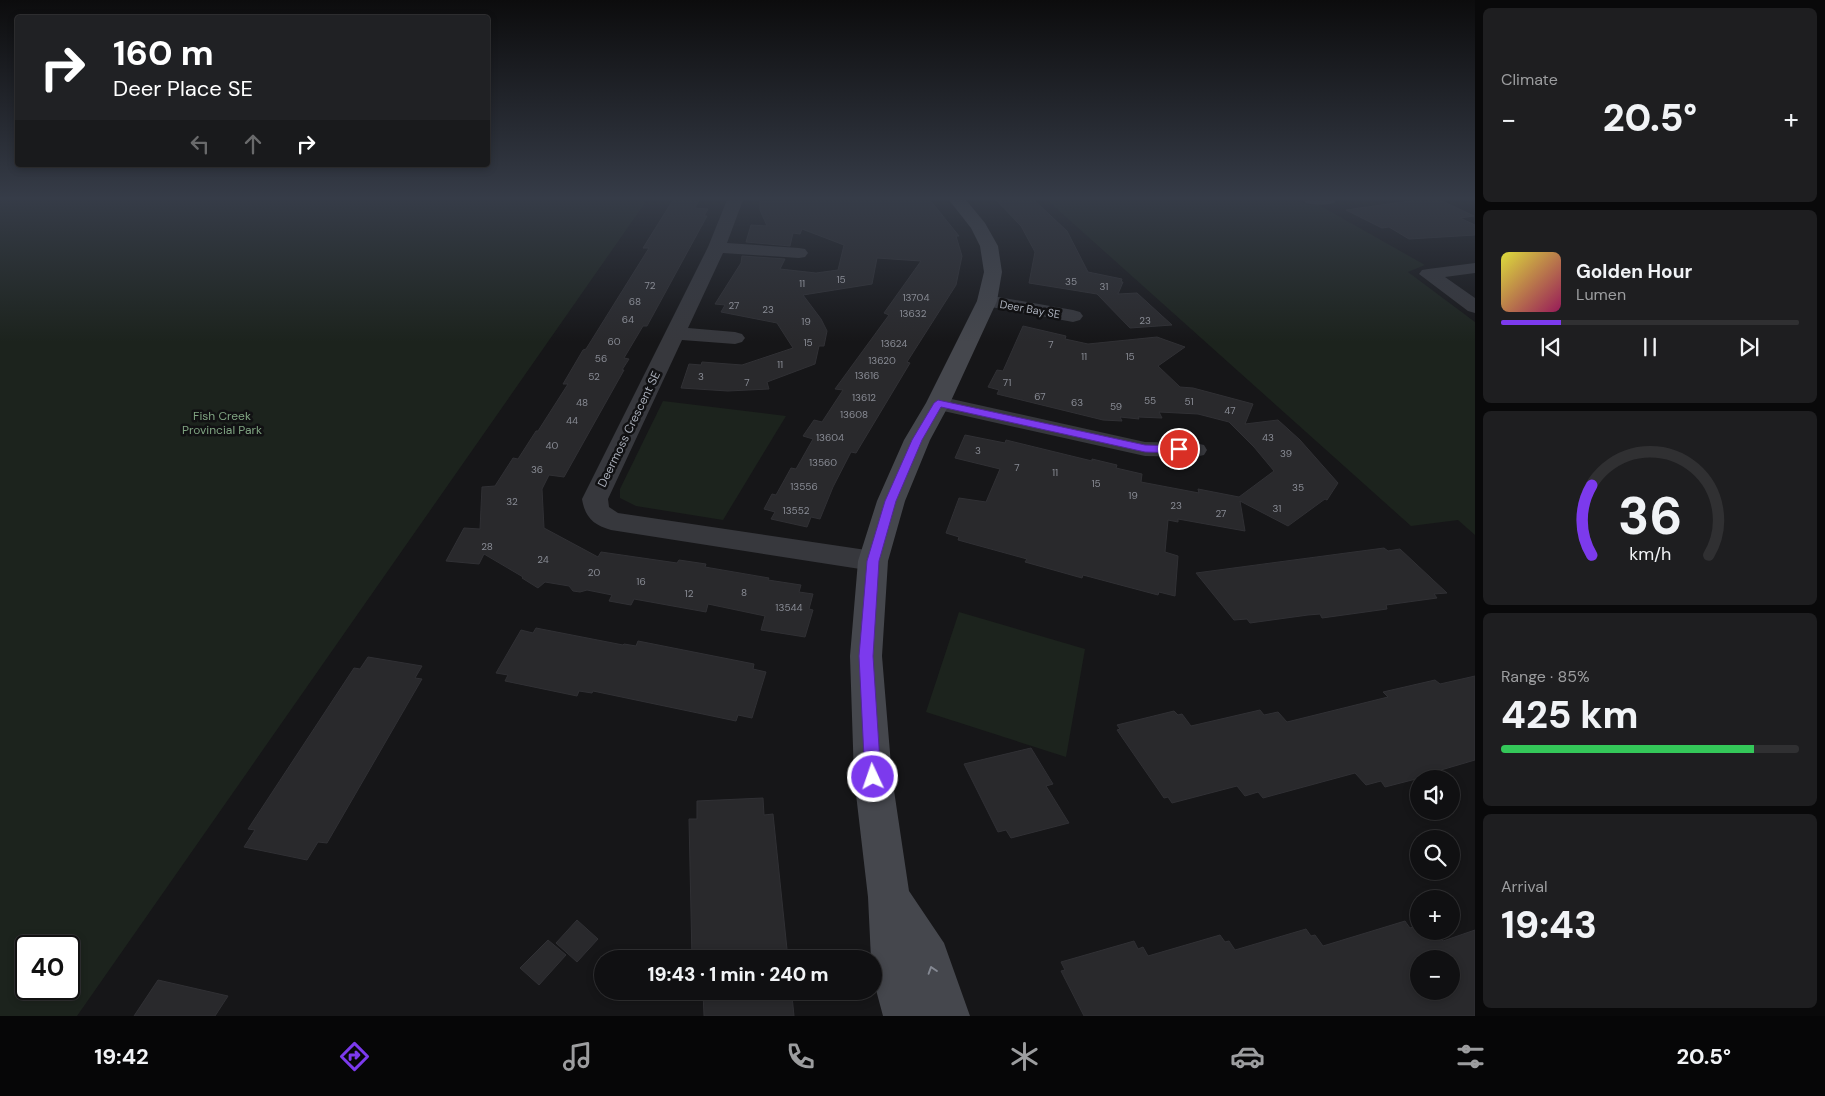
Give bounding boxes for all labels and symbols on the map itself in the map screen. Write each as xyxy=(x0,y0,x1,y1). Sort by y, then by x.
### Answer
house number: 15 xyxy=(836,273,846,286)
house number: 35 xyxy=(1065,275,1077,288)
house number: 11 xyxy=(799,277,805,290)
house number: 72 xyxy=(645,279,656,292)
house number: 31 xyxy=(1100,280,1108,293)
house number: 13704 xyxy=(903,291,929,304)
house number: 68 xyxy=(629,295,641,308)
street label: Deer Bay SE xyxy=(999,297,1061,321)
house number: 27 xyxy=(729,299,739,312)
house number: 23 xyxy=(762,303,774,316)
house number: 13632 xyxy=(900,307,927,320)
house number: 64 xyxy=(622,313,634,326)
house number: 23 xyxy=(1139,314,1151,327)
house number: 19 xyxy=(801,315,811,328)
house number: 60 xyxy=(607,335,621,348)
house number: 15 xyxy=(803,336,813,349)
house number: 13624 xyxy=(881,337,907,350)
house number: 7 xyxy=(1048,338,1054,351)
house number: 11 xyxy=(1081,350,1087,363)
house number: 15 xyxy=(1125,350,1135,363)
house number: 56 xyxy=(595,352,607,365)
house number: 13620 xyxy=(868,354,896,367)
house number: 11 xyxy=(777,358,783,371)
street label: Deermoss Crescent SE xyxy=(594,368,664,490)
house number: 13616 xyxy=(855,369,879,382)
house number: 52 xyxy=(588,370,600,383)
house number: 3 xyxy=(698,370,704,383)
house number: 7 xyxy=(744,376,750,389)
house number: 71 xyxy=(1003,376,1011,389)
house number: 67 xyxy=(1034,390,1046,403)
house number: 13612 xyxy=(852,391,876,404)
house number: 55 xyxy=(1144,394,1156,407)
house number: 51 xyxy=(1184,395,1194,408)
house number: 48 xyxy=(576,396,588,409)
house number: 63 xyxy=(1071,396,1083,409)
house number: 59 xyxy=(1110,400,1122,413)
house number: 47 xyxy=(1224,404,1236,417)
park label: Fish Creek Provincial Park xyxy=(182,408,262,438)
house number: 13608 xyxy=(840,408,868,421)
house number: 44 xyxy=(566,414,578,427)
pin xyxy=(1158,428,1200,470)
house number: 13604 xyxy=(816,431,844,444)
house number: 43 xyxy=(1262,431,1274,444)
house number: 40 xyxy=(546,439,559,452)
house number: 3 xyxy=(975,444,981,457)
house number: 39 xyxy=(1280,447,1292,460)
house number: 13560 xyxy=(809,456,837,469)
house number: 7 xyxy=(1014,461,1020,474)
house number: 36 xyxy=(531,463,543,476)
house number: 11 xyxy=(1052,466,1058,479)
house number: 15 xyxy=(1091,477,1101,490)
house number: 13556 xyxy=(790,480,818,493)
house number: 35 xyxy=(1292,481,1304,494)
house number: 19 xyxy=(1128,489,1138,502)
house number: 32 xyxy=(506,495,518,508)
house number: 23 xyxy=(1170,499,1182,512)
house number: 31 xyxy=(1273,502,1281,515)
house number: 13552 xyxy=(783,504,810,517)
house number: 27 xyxy=(1216,507,1226,520)
house number: 28 xyxy=(481,540,493,553)
house number: 24 xyxy=(537,553,549,566)
house number: 20 xyxy=(588,566,600,579)
house number: 16 xyxy=(636,575,646,588)
house number: 8 xyxy=(741,586,747,599)
house number: 12 xyxy=(685,587,694,600)
house number: 13544 xyxy=(775,601,803,614)
position arrow xyxy=(846,750,898,802)
speed limit sign: 40 xyxy=(15,935,80,1000)
one-way arrow xyxy=(928,966,938,974)

